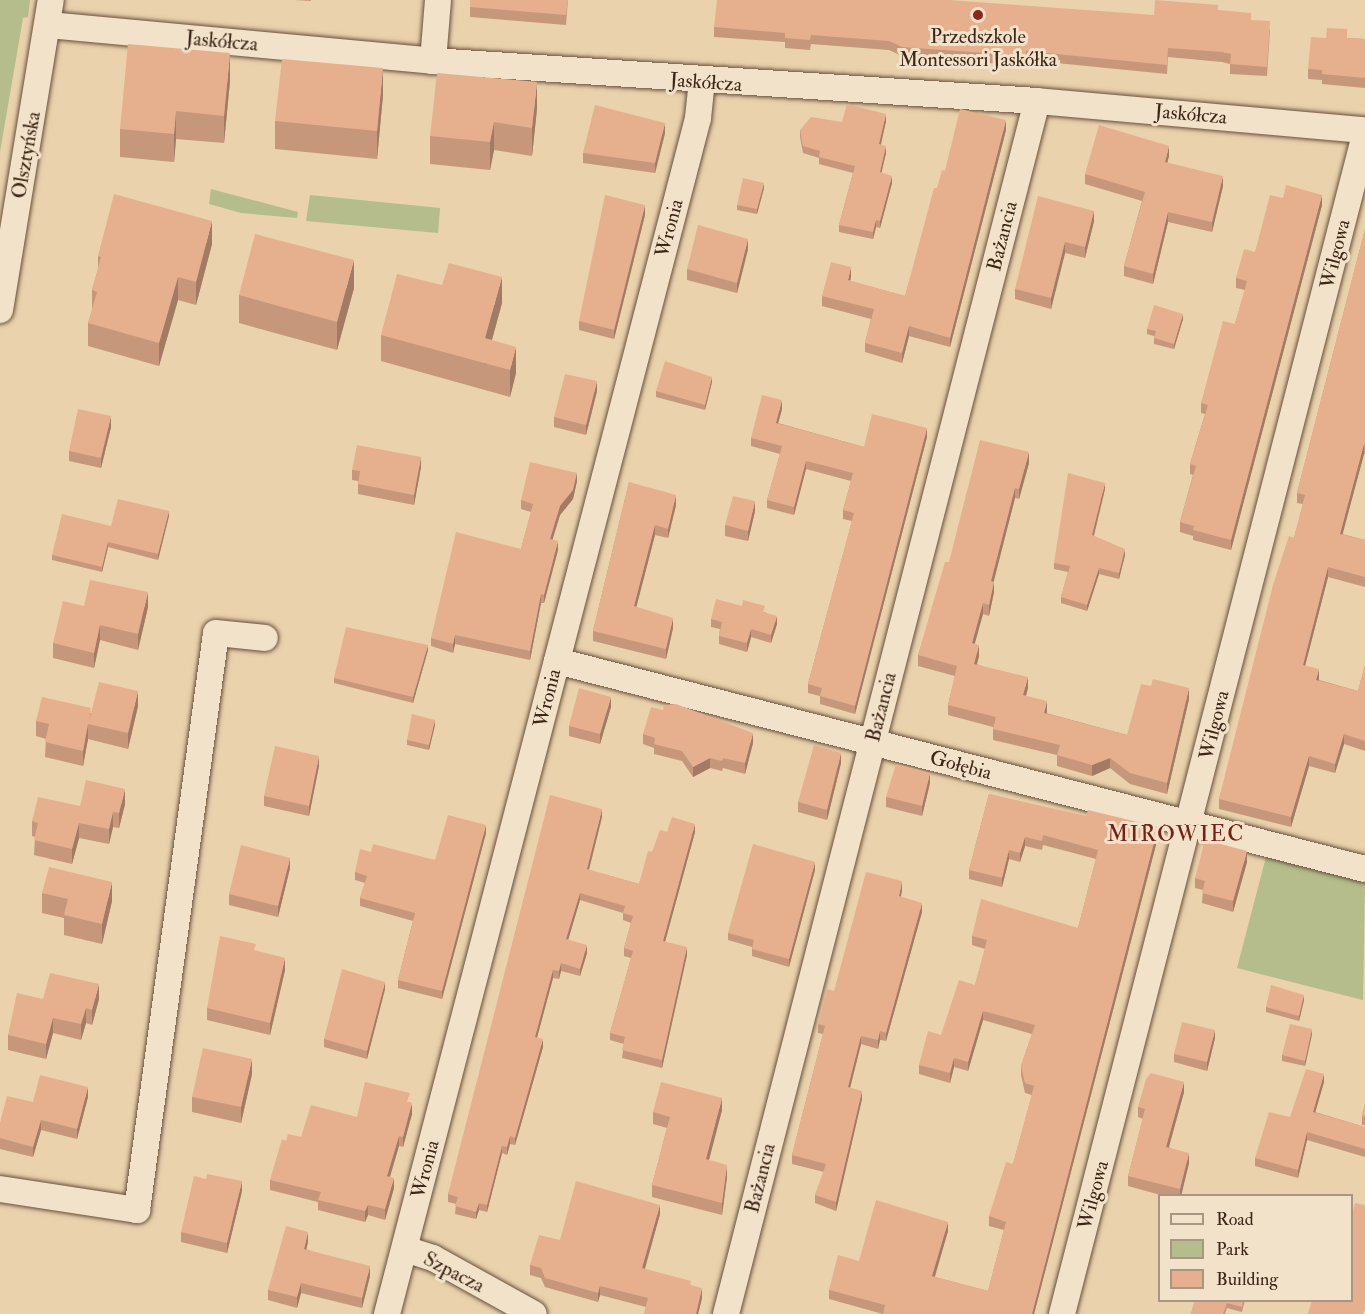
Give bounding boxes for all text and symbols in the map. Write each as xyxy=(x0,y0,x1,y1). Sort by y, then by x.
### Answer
marker: Przedszkole Montessori Jaskółka xyxy=(971,8,985,22)
place label: Przedszkole Montessori Jaskółka xyxy=(899,24,1057,71)
street label: Jaskółcza xyxy=(185,26,259,56)
street label: Jaskółcza xyxy=(669,68,743,96)
street label: Jaskółcza xyxy=(1154,99,1228,129)
street label: Olsztyńska xyxy=(7,110,45,200)
street label: Wronia xyxy=(650,196,688,260)
street label: Bażancia xyxy=(982,199,1022,273)
street label: Wilgowa xyxy=(1315,217,1355,291)
street label: Wronia xyxy=(528,666,566,730)
street label: Bażancia xyxy=(861,670,901,744)
street label: Wilgowa xyxy=(1194,688,1234,762)
street label: Gołębia xyxy=(927,745,995,785)
district label: MIROWIEC xyxy=(1107,822,1245,848)
street label: Wronia xyxy=(406,1137,444,1201)
street label: Bażancia xyxy=(740,1141,780,1215)
street label: Wilgowa xyxy=(1072,1158,1114,1232)
legend xyxy=(1158,1194,1353,1302)
text: Road xyxy=(1216,1208,1254,1231)
text: Park xyxy=(1216,1238,1249,1261)
street label: Szpacza xyxy=(420,1247,488,1297)
text: Building xyxy=(1216,1268,1278,1291)

